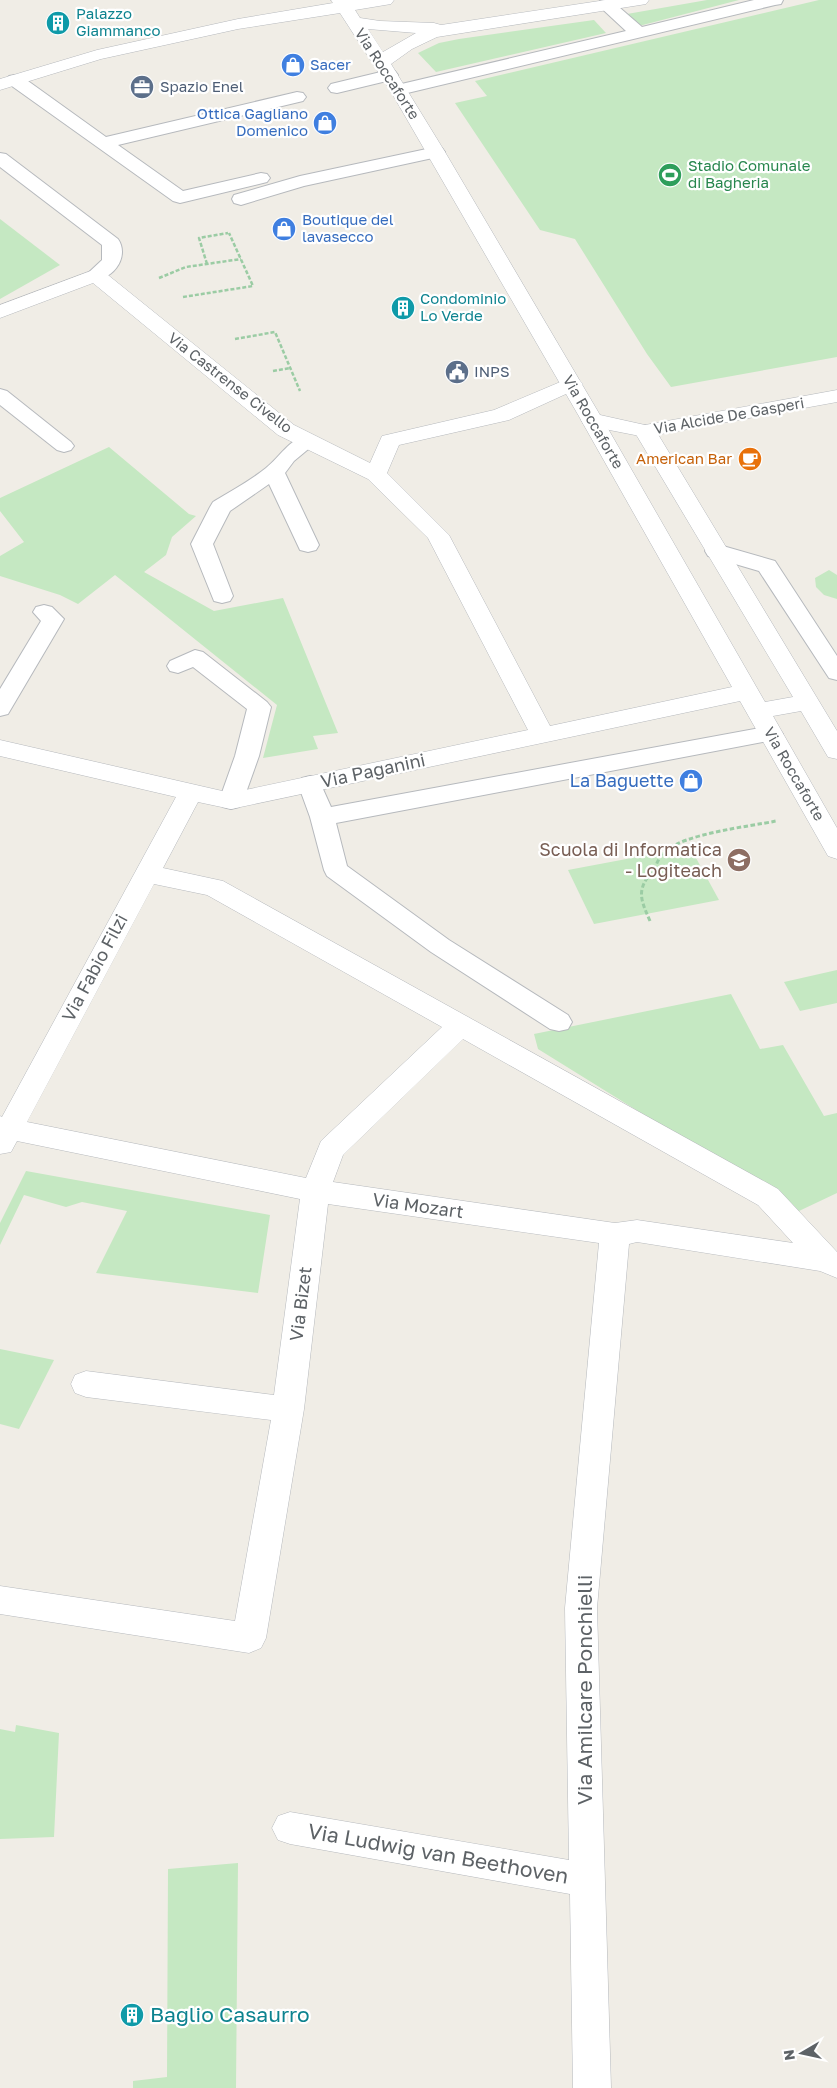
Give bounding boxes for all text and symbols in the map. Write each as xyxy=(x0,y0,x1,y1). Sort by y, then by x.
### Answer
place label: Palazzo Giammanco xyxy=(76,4,161,39)
building icon: Palazzo Giammanco xyxy=(45,10,71,36)
street label: Via Roccaforte xyxy=(352,24,424,123)
shop icon: Sacer xyxy=(280,52,306,78)
place label: Sacer xyxy=(310,55,351,73)
office icon: Spazio Enel xyxy=(129,74,155,100)
place label: Spazio Enel xyxy=(160,77,244,95)
place label: Ottica Gagliano Domenico xyxy=(197,104,308,139)
shop icon: Ottica Gagliano Domenico xyxy=(312,110,338,136)
place label: Stadio Comunale di Bagheria xyxy=(688,156,811,191)
sports icon: Stadio Comunale di Bagheria xyxy=(657,162,683,188)
place label: Boutique del lavasecco xyxy=(302,210,394,245)
shop icon: Boutique del lavasecco xyxy=(271,216,297,242)
place label: Condominio Lo Verde xyxy=(420,289,506,324)
building icon: Condominio Lo Verde xyxy=(390,295,416,321)
street label: Via Castrense Civello xyxy=(165,328,296,436)
public building icon: INPS xyxy=(444,359,470,385)
place label: INPS xyxy=(474,362,510,380)
street label: Via Roccaforte xyxy=(560,371,628,472)
street label: Via Alcide De Gasperi xyxy=(652,393,805,437)
cafe icon: American Bar xyxy=(737,446,763,472)
place label: American Bar xyxy=(636,449,732,467)
street label: Via Roccaforte xyxy=(761,723,829,824)
street label: Via Paganini xyxy=(318,748,427,792)
shop icon: La Baguette xyxy=(678,768,704,794)
place label: La Baguette xyxy=(570,769,674,791)
place label: Scuola di Informatica - Logiteach xyxy=(539,838,722,881)
school or university icon: Scuola di Informatica - Logiteach xyxy=(726,847,752,873)
street label: Via Fabio Filzi xyxy=(57,910,132,1025)
street label: Via Mozart xyxy=(371,1188,465,1222)
street label: Via Bizet xyxy=(285,1265,316,1343)
street label: Via Amilcare Ponchielli xyxy=(571,1575,597,1805)
street label: Via Ludwig van Beethoven xyxy=(306,1817,571,1889)
place label: Baglio Casaurro xyxy=(150,2001,310,2027)
building icon: Baglio Casaurro xyxy=(119,2002,145,2028)
north arrow xyxy=(777,2028,827,2078)
text: N xyxy=(779,2049,798,2062)

